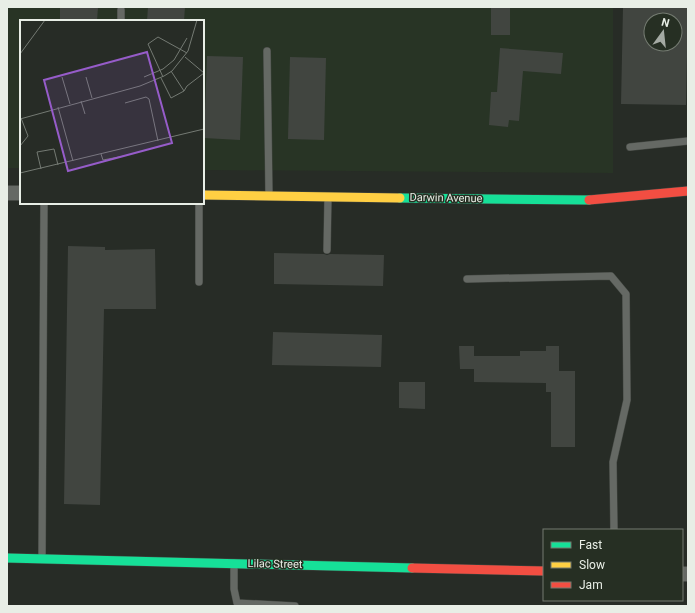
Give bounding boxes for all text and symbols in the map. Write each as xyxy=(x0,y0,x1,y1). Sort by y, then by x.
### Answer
north arrow xyxy=(643,12,683,52)
text: N xyxy=(660,16,671,30)
inset map xyxy=(20,20,204,204)
street label: Darwin Avenue xyxy=(410,191,483,205)
legend xyxy=(543,529,683,601)
text: Fast xyxy=(579,538,602,552)
street label: Lilac Street xyxy=(248,557,303,571)
text: Slow xyxy=(579,558,605,572)
text: Jam xyxy=(579,578,603,592)

